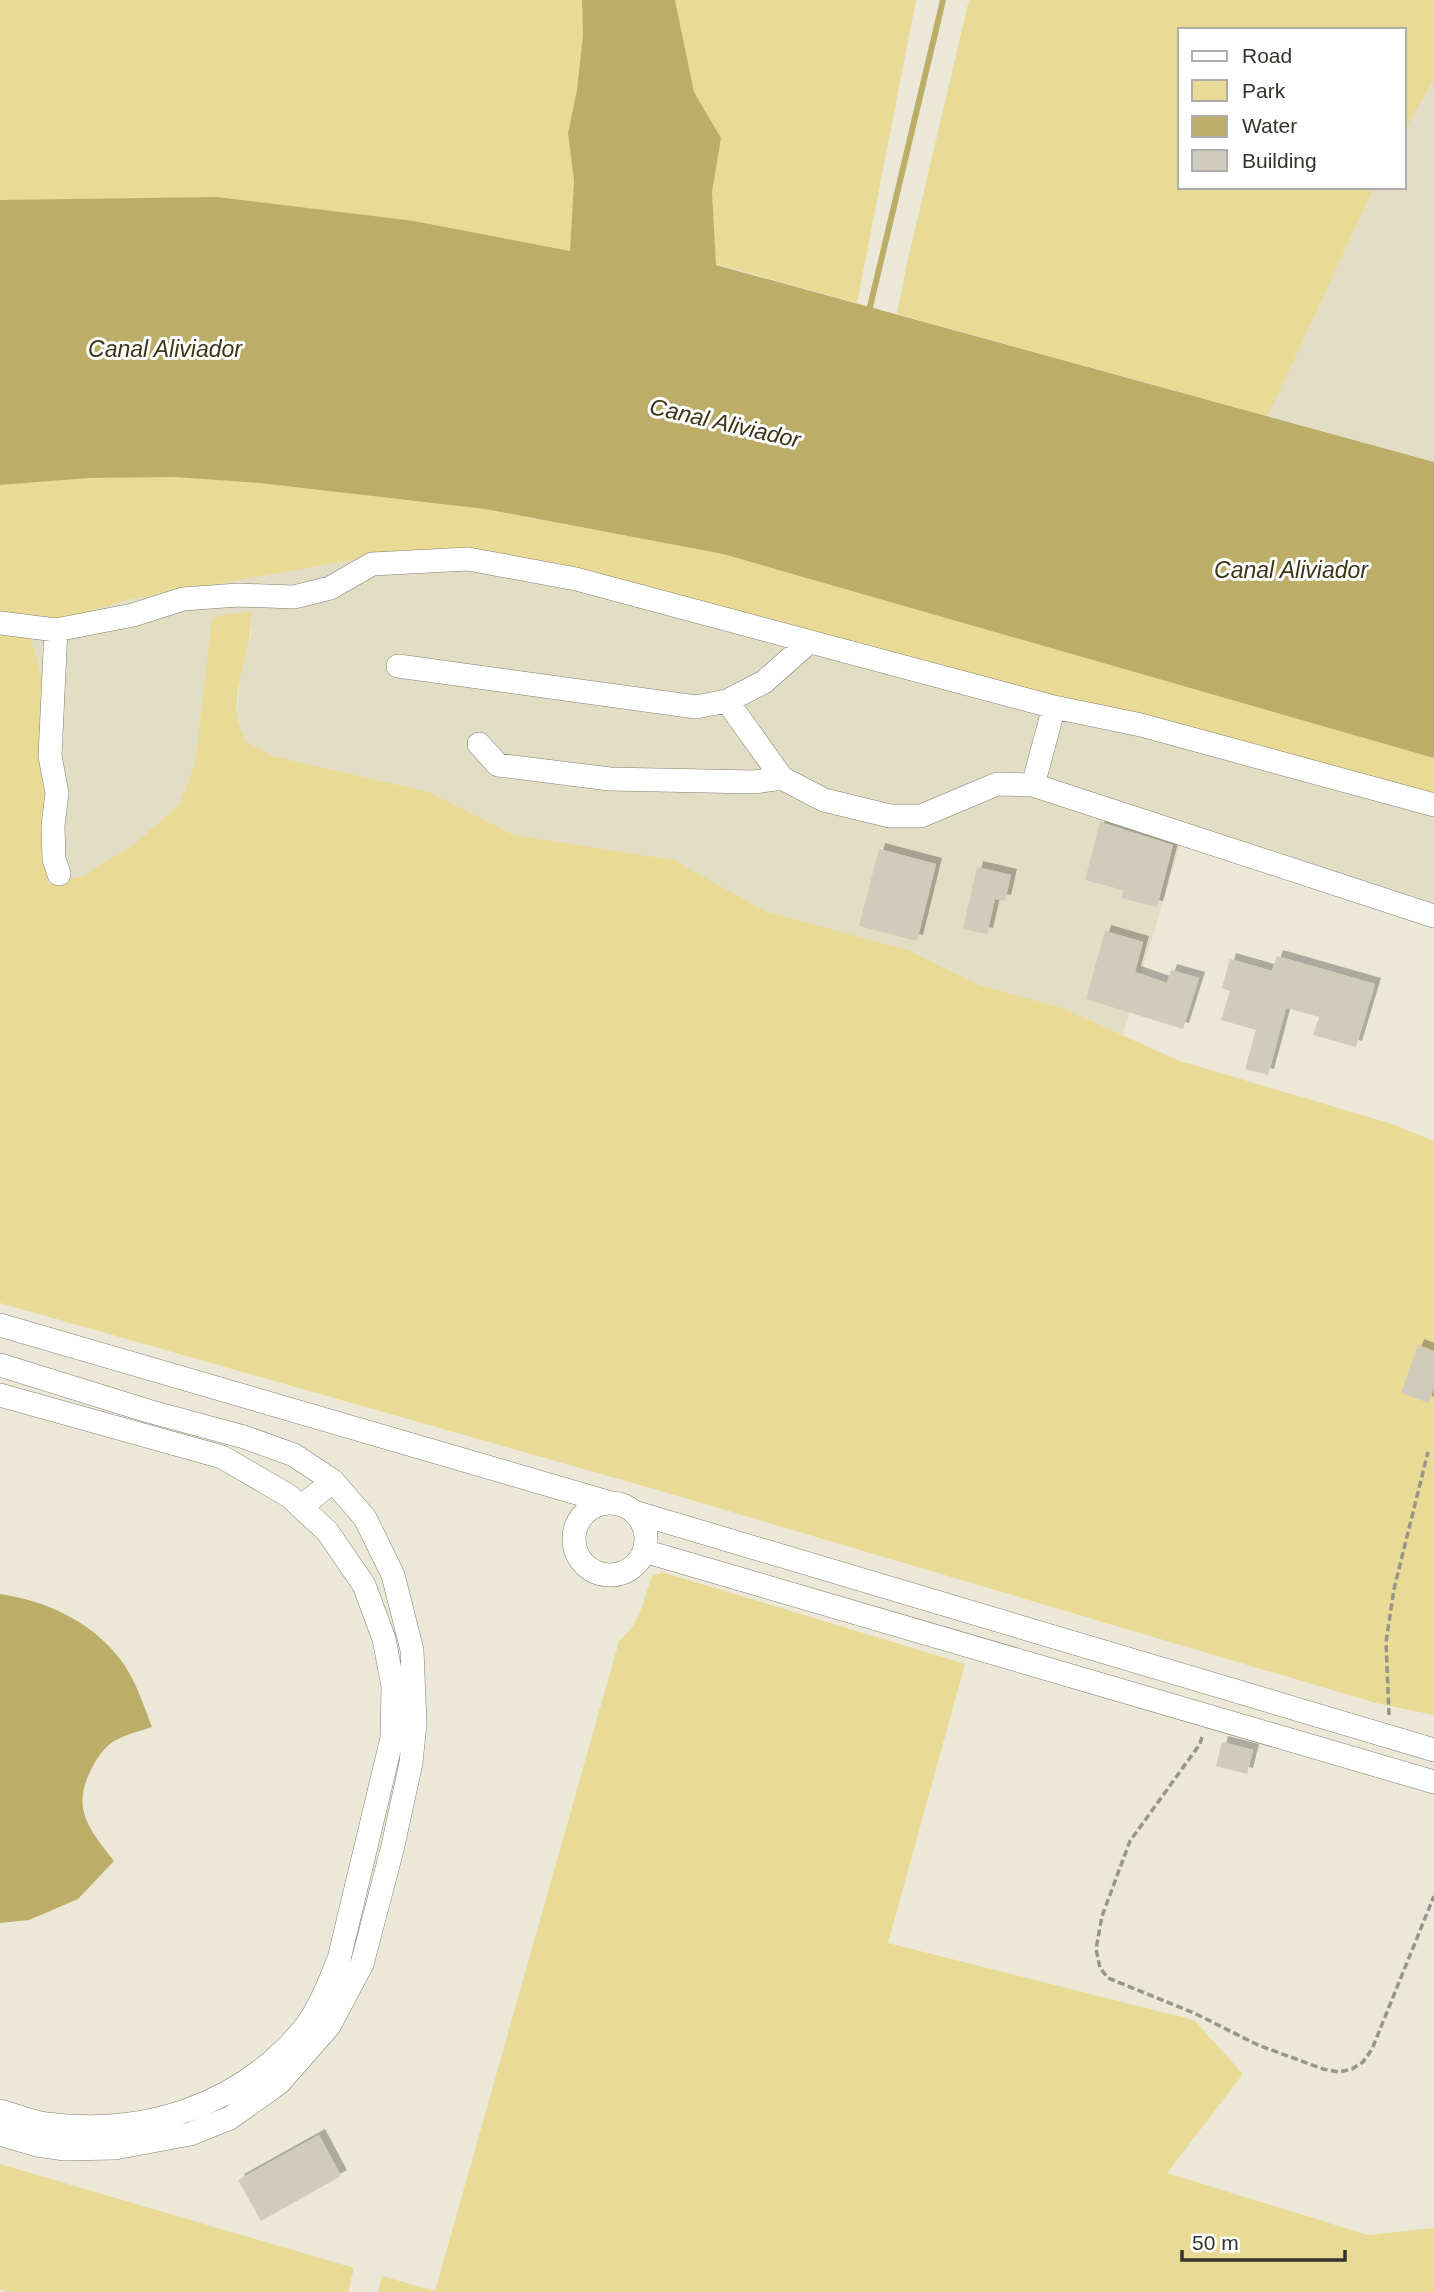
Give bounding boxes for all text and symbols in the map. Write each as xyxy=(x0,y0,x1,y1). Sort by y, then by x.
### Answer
legend xyxy=(1178,28,1406,189)
text: Road xyxy=(1242,44,1292,67)
text: Park xyxy=(1242,79,1286,102)
text: Water xyxy=(1242,114,1297,137)
text: Building xyxy=(1242,149,1317,172)
water label: Canal Aliviador xyxy=(88,336,243,362)
water label: Canal Aliviador xyxy=(647,393,804,453)
water label: Canal Aliviador xyxy=(1214,557,1369,583)
scale bar xyxy=(1182,2218,1345,2262)
text: 50 m xyxy=(1192,2231,1239,2254)

